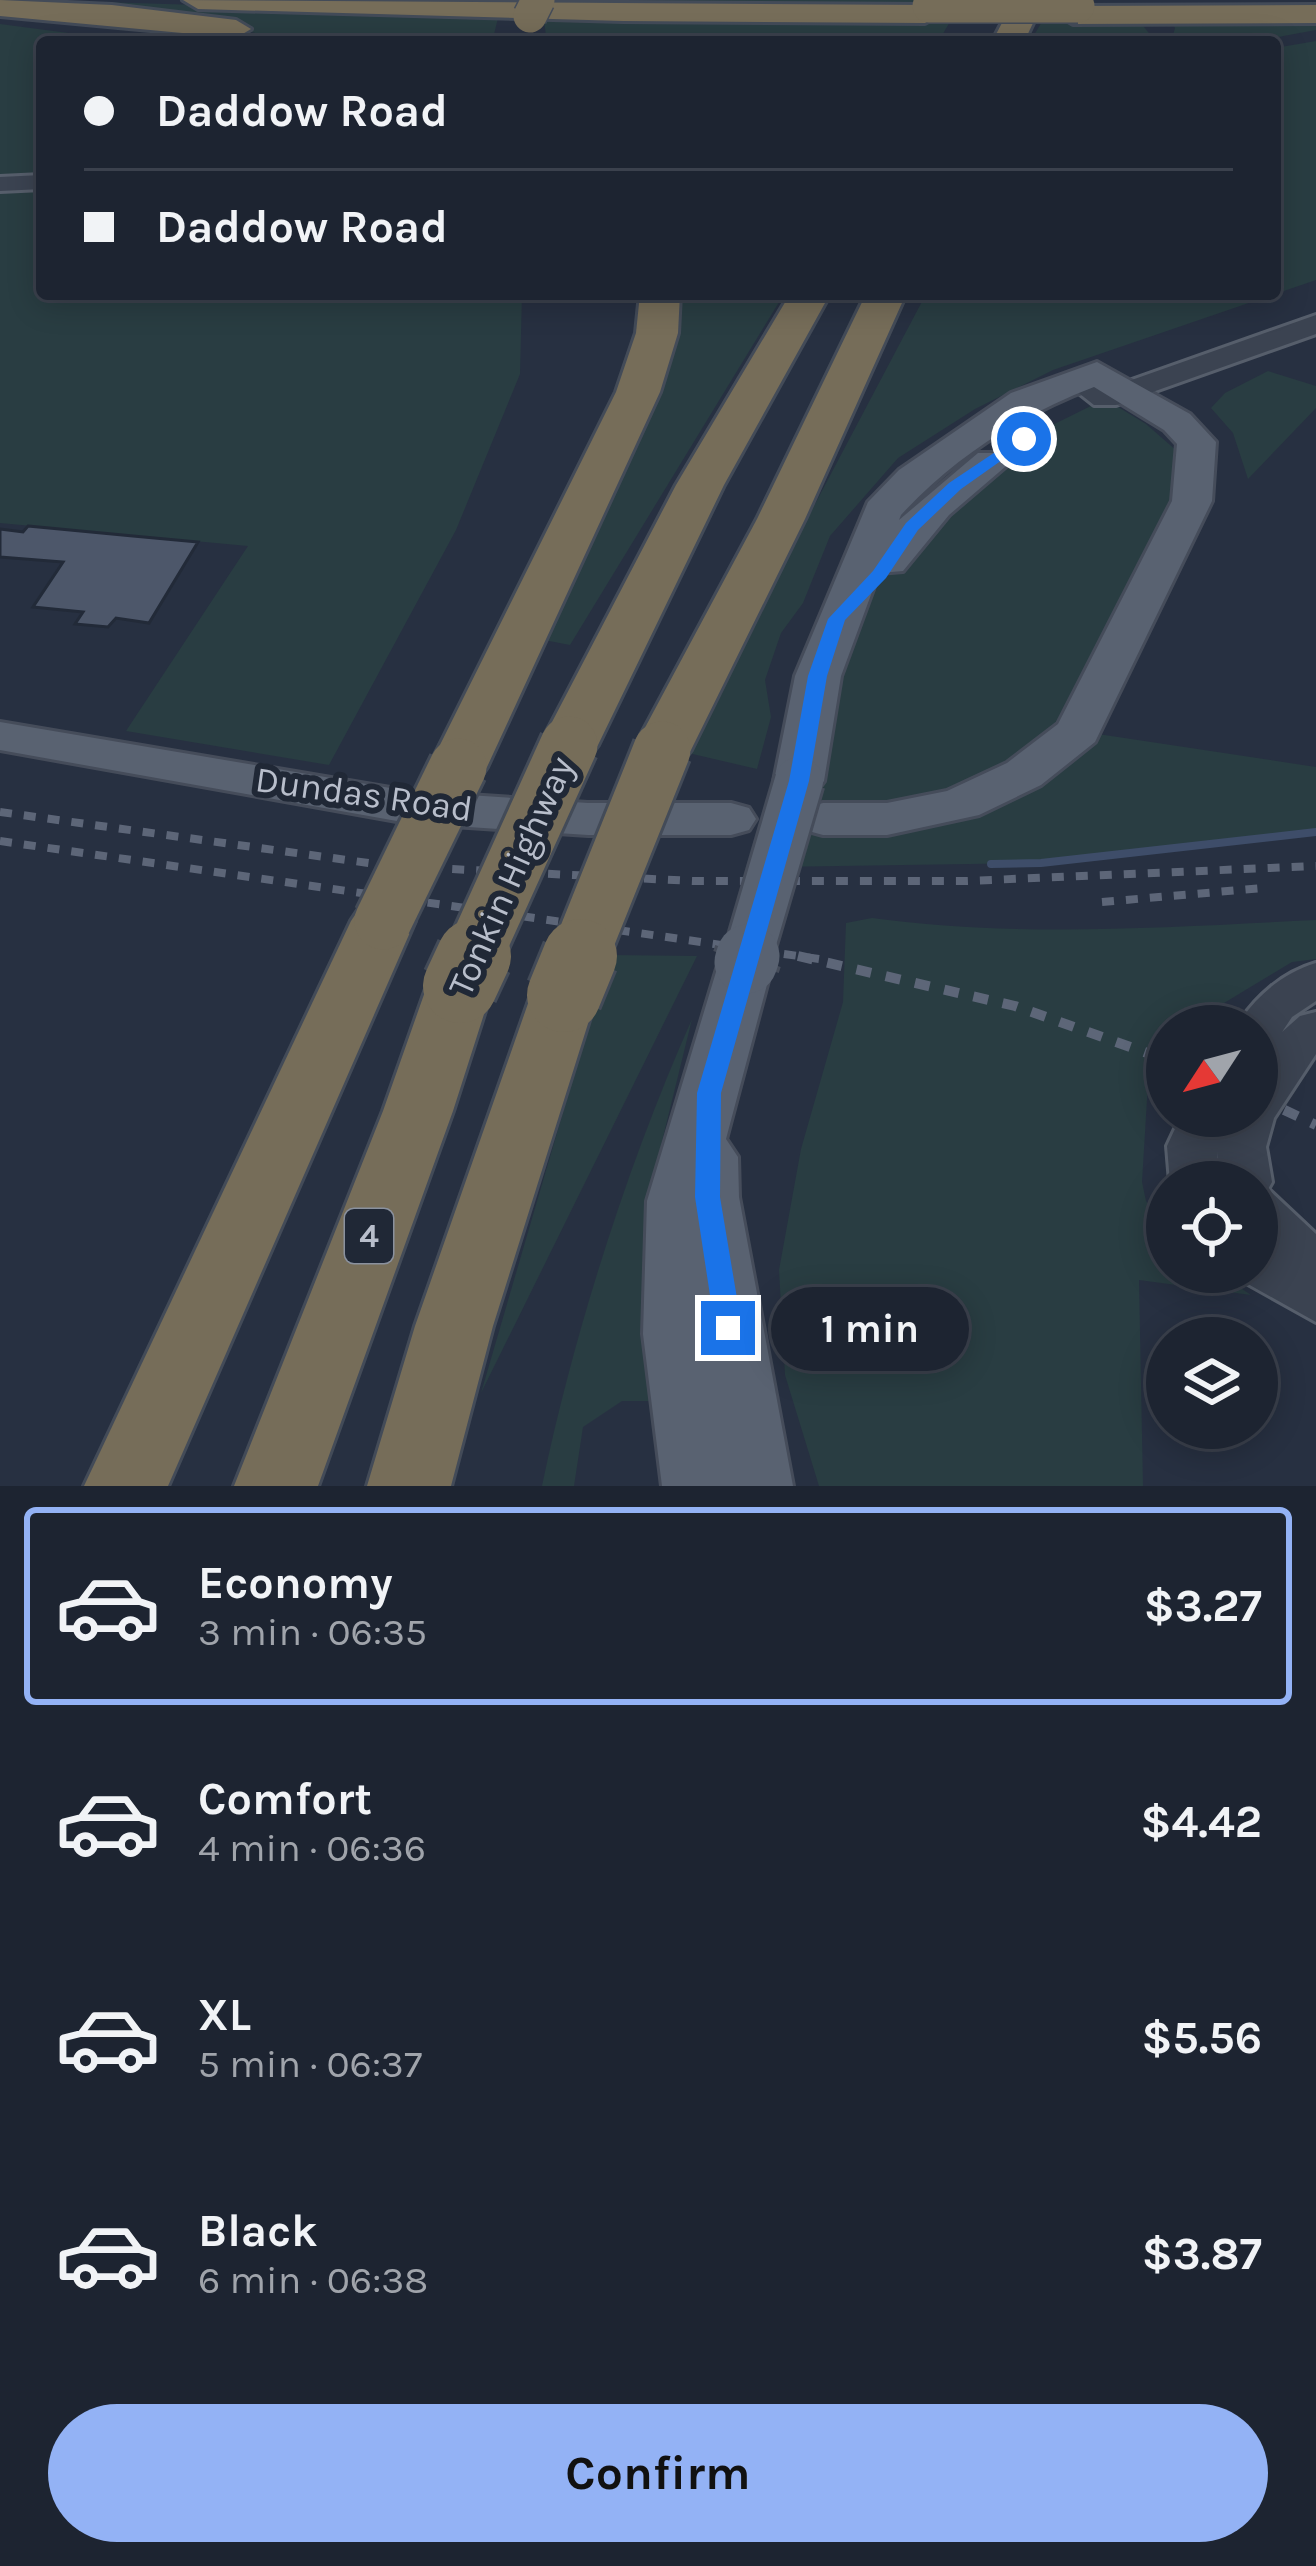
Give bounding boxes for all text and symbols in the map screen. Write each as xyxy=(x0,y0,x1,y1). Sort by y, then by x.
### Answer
text: Daddow Road xyxy=(156,85,448,137)
text: Daddow Road xyxy=(156,201,448,253)
route start xyxy=(997,412,1051,466)
street label: Tonkin Highway xyxy=(439,750,583,1002)
street label: Dundas Road xyxy=(253,758,475,830)
north arrow xyxy=(1146,1005,1278,1137)
map controls xyxy=(1146,1005,1278,1449)
button: locate xyxy=(1146,1161,1278,1293)
road number: 4 xyxy=(345,1209,393,1263)
callout: 1 min xyxy=(770,1286,968,1370)
route end xyxy=(701,1301,755,1355)
text: 1 min xyxy=(821,1306,919,1352)
button: layers xyxy=(1146,1317,1278,1449)
icon: car xyxy=(54,1552,162,1660)
text: Economy xyxy=(198,1557,393,1609)
text: $3.27 xyxy=(1144,1580,1262,1632)
text: 3 min · 06:35 xyxy=(198,1609,427,1655)
icon: car xyxy=(54,1768,162,1876)
text: Comfort xyxy=(198,1773,372,1825)
text: $4.42 xyxy=(1141,1796,1262,1848)
text: 4 min · 06:36 xyxy=(198,1825,426,1871)
icon: car xyxy=(54,1984,162,2092)
text: XL xyxy=(198,1989,251,2041)
text: $5.56 xyxy=(1142,2012,1262,2064)
text: 5 min · 06:37 xyxy=(198,2041,422,2087)
icon: car xyxy=(54,2200,162,2308)
text: Black xyxy=(198,2205,318,2257)
text: $3.87 xyxy=(1142,2228,1262,2280)
text: 6 min · 06:38 xyxy=(198,2257,428,2303)
button: Confirm xyxy=(48,2404,1268,2542)

